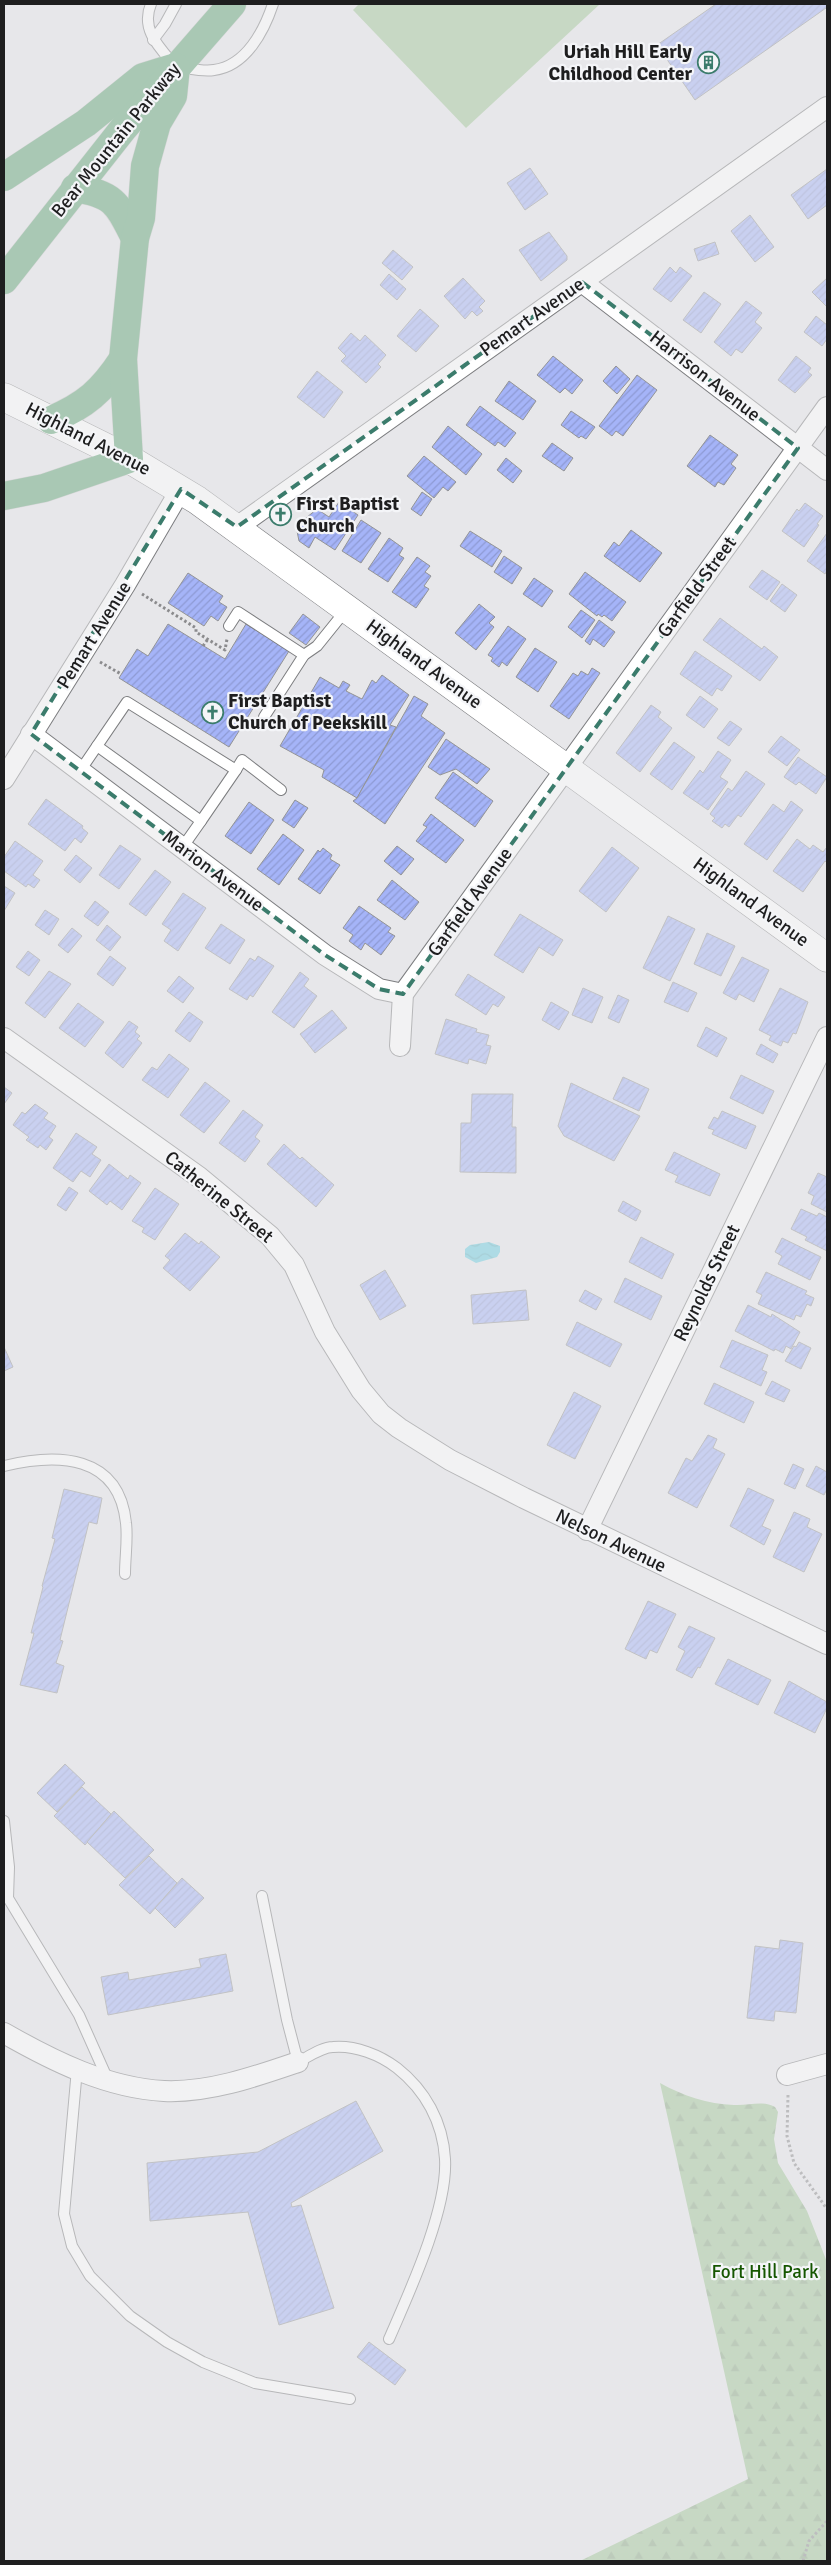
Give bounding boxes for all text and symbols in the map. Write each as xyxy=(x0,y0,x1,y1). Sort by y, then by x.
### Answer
place label: Uriah Hill Early Childhood Center xyxy=(549,40,693,86)
building icon: Uriah Hill Early Childhood Center xyxy=(696,51,720,75)
street label: Bear Mountain Parkway xyxy=(46,58,186,222)
street label: Pemart Avenue xyxy=(475,272,589,362)
street label: Harrison Avenue xyxy=(645,325,765,427)
street label: Highland Avenue xyxy=(21,397,155,481)
place label: First Baptist Church xyxy=(296,492,399,538)
church icon: First Baptist Church xyxy=(268,503,292,527)
street label: Garfield Street xyxy=(652,531,742,642)
street label: Pemart Avenue xyxy=(51,577,137,693)
street label: Highland Avenue xyxy=(361,614,487,714)
place label: First Baptist Church of Peekskill xyxy=(228,689,387,735)
church icon: First Baptist Church of Peekskill xyxy=(200,700,224,724)
street label: Marion Avenue xyxy=(157,825,269,917)
street label: Garfield Avenue xyxy=(422,843,518,961)
street label: Highland Avenue xyxy=(688,852,814,952)
street label: Catherine Street xyxy=(160,1146,279,1248)
street label: Reynolds Street xyxy=(668,1220,746,1345)
street label: Nelson Avenue xyxy=(552,1504,670,1578)
park label: Fort Hill Park xyxy=(711,2260,819,2284)

